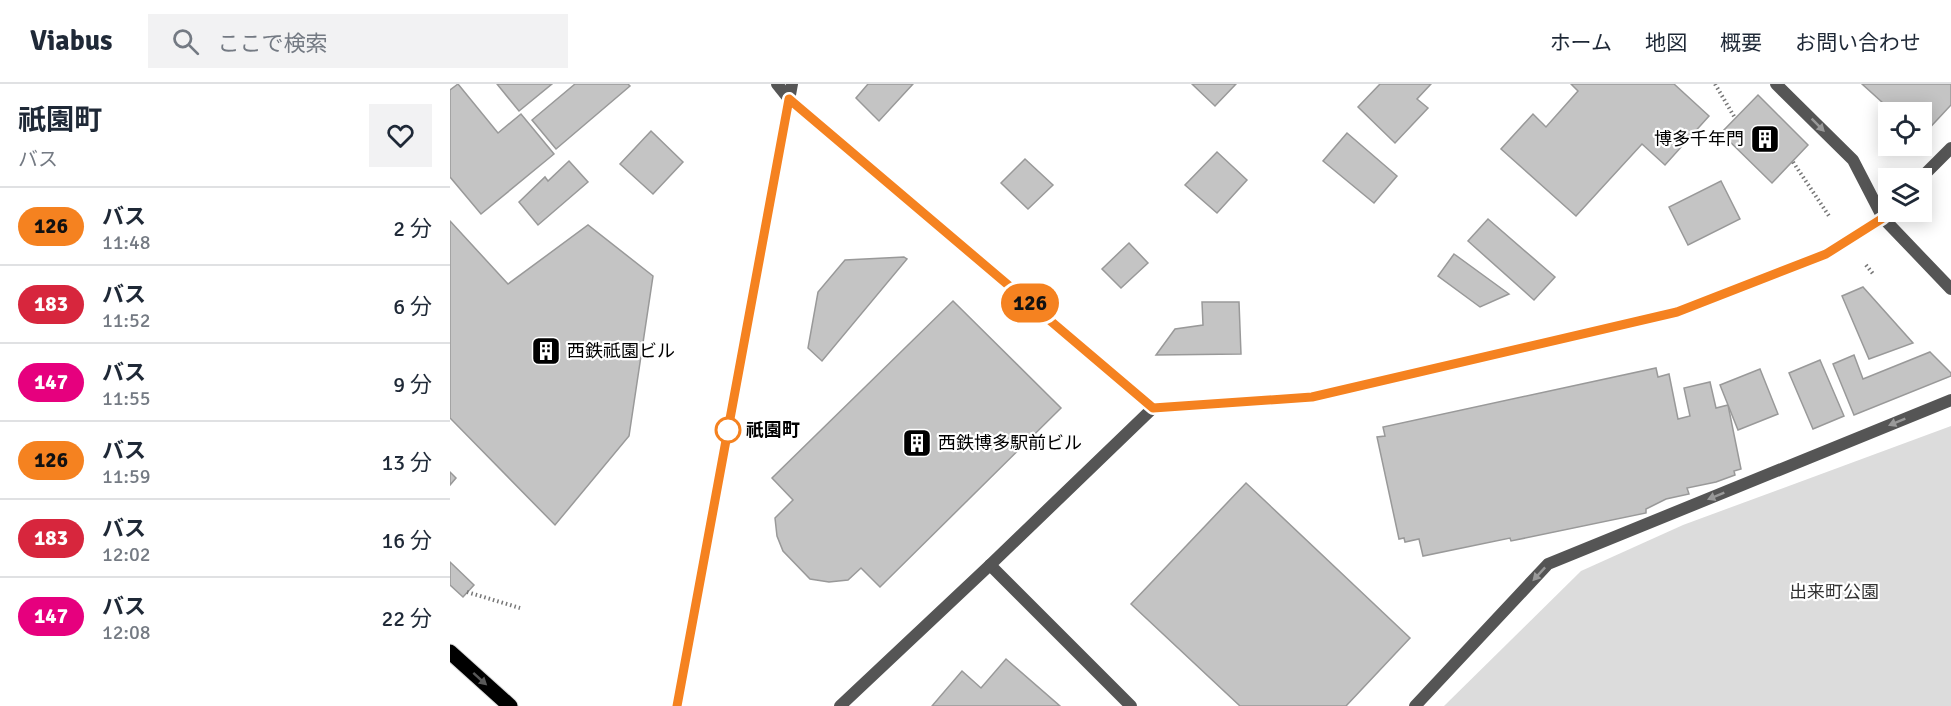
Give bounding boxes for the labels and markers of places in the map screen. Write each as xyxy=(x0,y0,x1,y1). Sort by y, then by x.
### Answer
building icon: 博多千年門 xyxy=(1749,123,1781,155)
place label: 博多千年門 xyxy=(1654,128,1744,150)
building icon: 西鉄祇園ビル xyxy=(530,335,562,367)
place label: 西鉄祇園ビル xyxy=(567,340,675,362)
marker: 祇園町 xyxy=(715,417,741,443)
place label: 祇園町 xyxy=(746,419,800,441)
building icon: 西鉄博多駅前ビル xyxy=(901,427,933,459)
place label: 西鉄博多駅前ビル xyxy=(938,432,1082,454)

